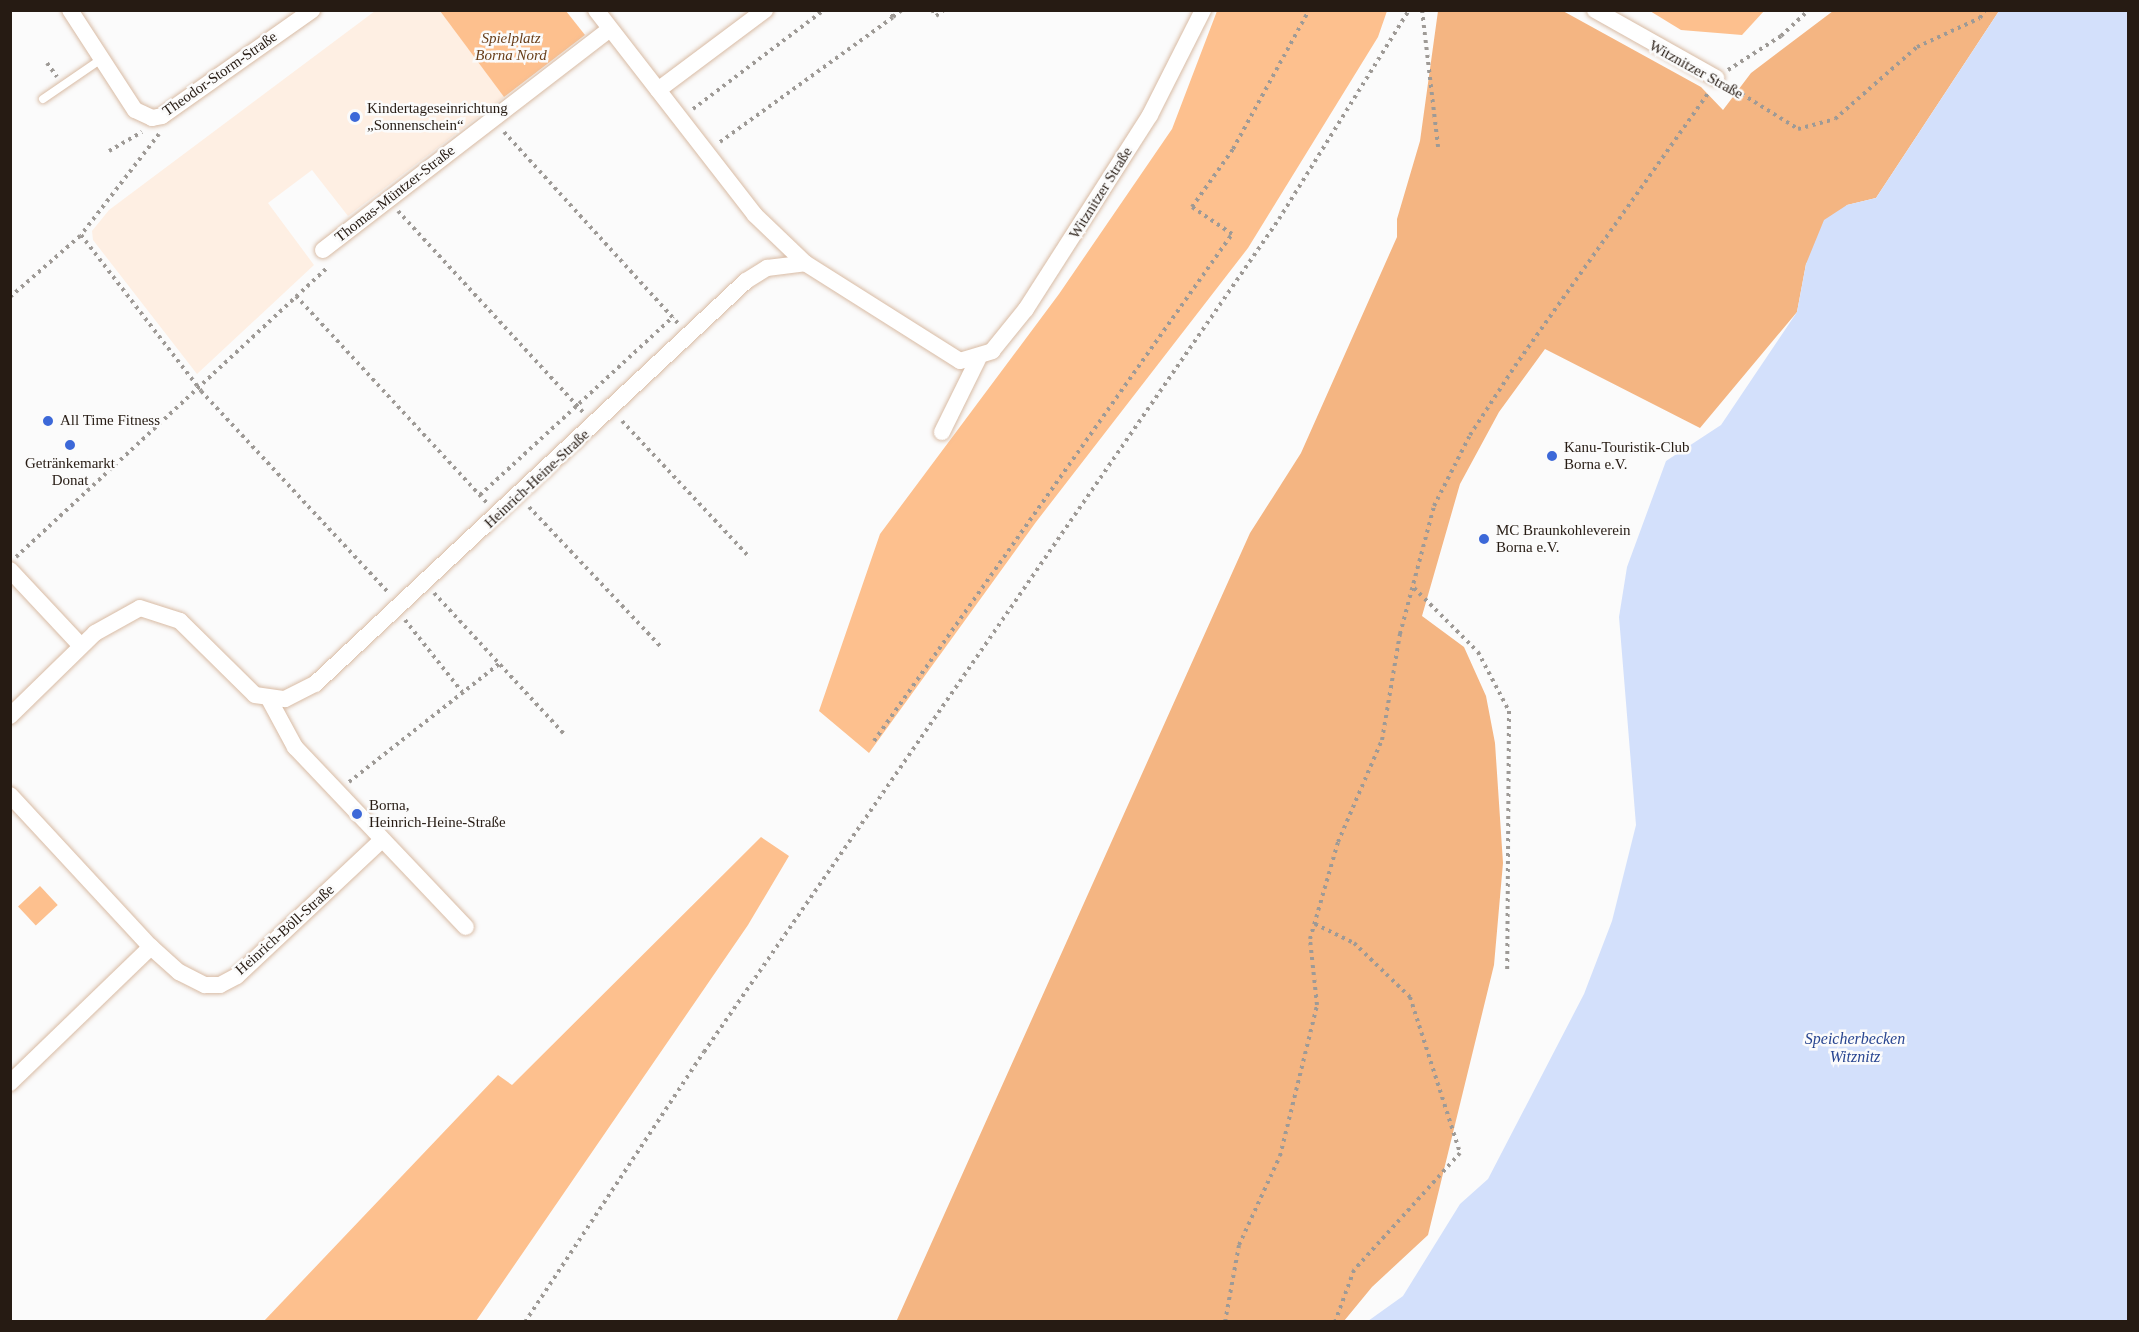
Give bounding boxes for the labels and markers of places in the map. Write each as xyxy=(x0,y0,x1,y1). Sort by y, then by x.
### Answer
place label: Kindertageseinrichtung „Sonnenschein“ xyxy=(367,99,508,134)
marker: Kindertageseinrichtung „Sonnenschein“ xyxy=(348,110,362,124)
place label: All Time Fitness xyxy=(60,412,160,430)
marker: All Time Fitness xyxy=(41,414,55,428)
marker: Getränkemarkt Donat xyxy=(63,438,77,452)
place label: Kanu-Touristik-Club Borna e.V. xyxy=(1564,438,1690,473)
marker: Kanu-Touristik-Club Borna e.V. xyxy=(1545,449,1559,463)
place label: Getränkemarkt Donat xyxy=(25,454,115,489)
place label: MC Braunkohleverein Borna e.V. xyxy=(1496,521,1631,556)
marker: MC Braunkohleverein Borna e.V. xyxy=(1477,532,1491,546)
place label: Borna, Heinrich-Heine-Straße xyxy=(369,796,506,831)
marker: Borna, Heinrich-Heine-Straße xyxy=(350,807,364,821)

